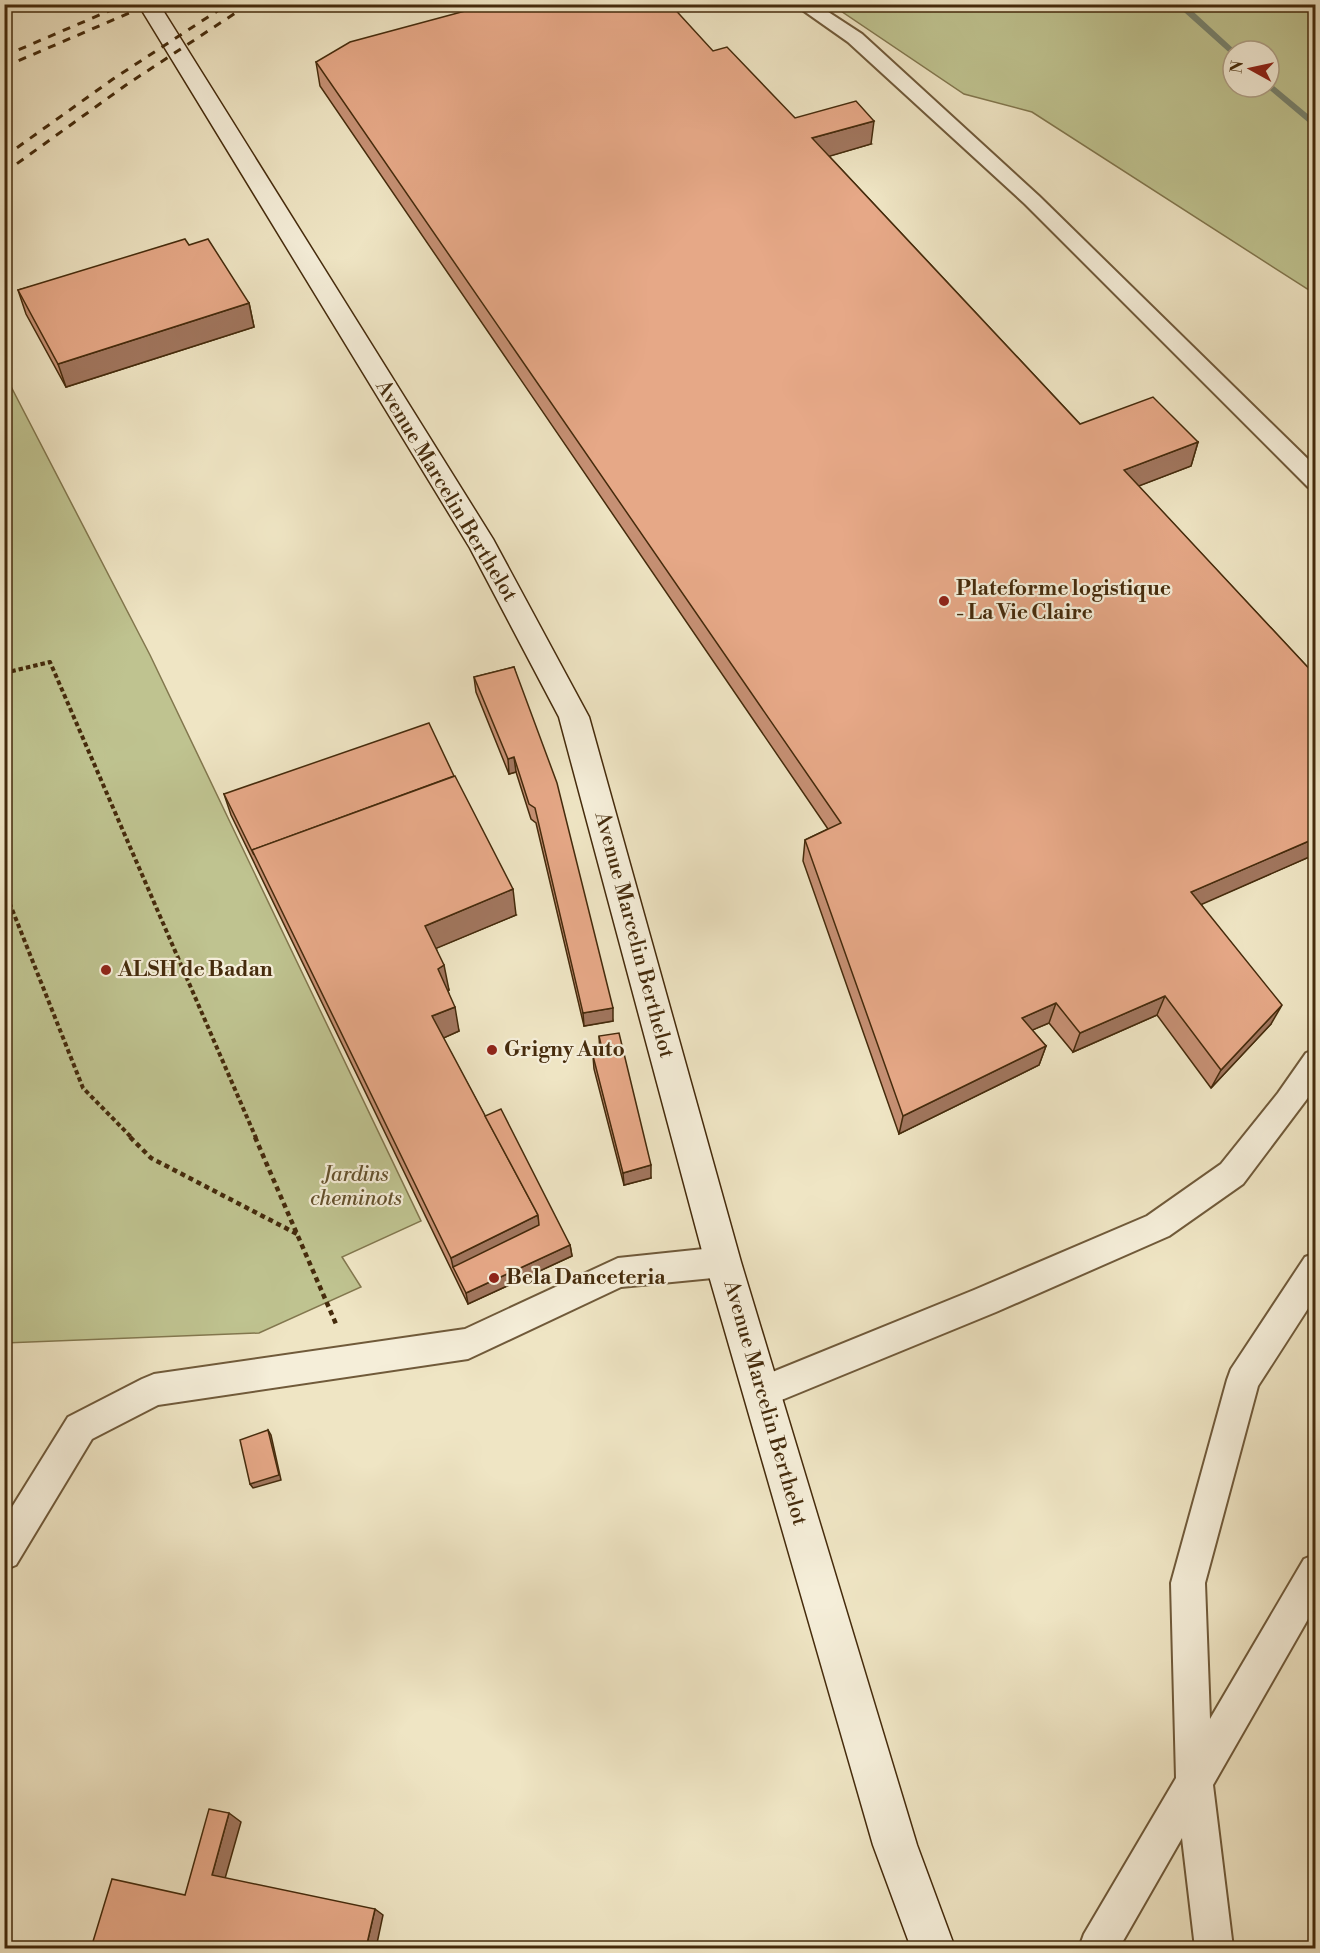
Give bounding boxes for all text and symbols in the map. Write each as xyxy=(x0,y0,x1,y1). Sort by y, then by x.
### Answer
north arrow xyxy=(1221,39,1281,99)
text: N xyxy=(1226,59,1248,75)
street label: Avenue Marcelin Berthelot xyxy=(369,375,523,607)
place label: Plateforme logistique - La Vie Claire xyxy=(956,576,1171,626)
marker: Plateforme logistique - La Vie Claire xyxy=(937,594,951,608)
street label: Avenue Marcelin Berthelot xyxy=(588,808,680,1062)
place label: ALSH de Badan xyxy=(117,957,273,983)
marker: ALSH de Badan xyxy=(99,963,113,977)
place label: Grigny Auto xyxy=(504,1037,625,1063)
marker: Grigny Auto xyxy=(485,1043,499,1057)
park label: Jardins cheminots xyxy=(310,1162,402,1212)
place label: Bela Danceteria xyxy=(506,1265,666,1291)
marker: Bela Danceteria xyxy=(487,1271,501,1285)
street label: Avenue Marcelin Berthelot xyxy=(717,1276,813,1529)

